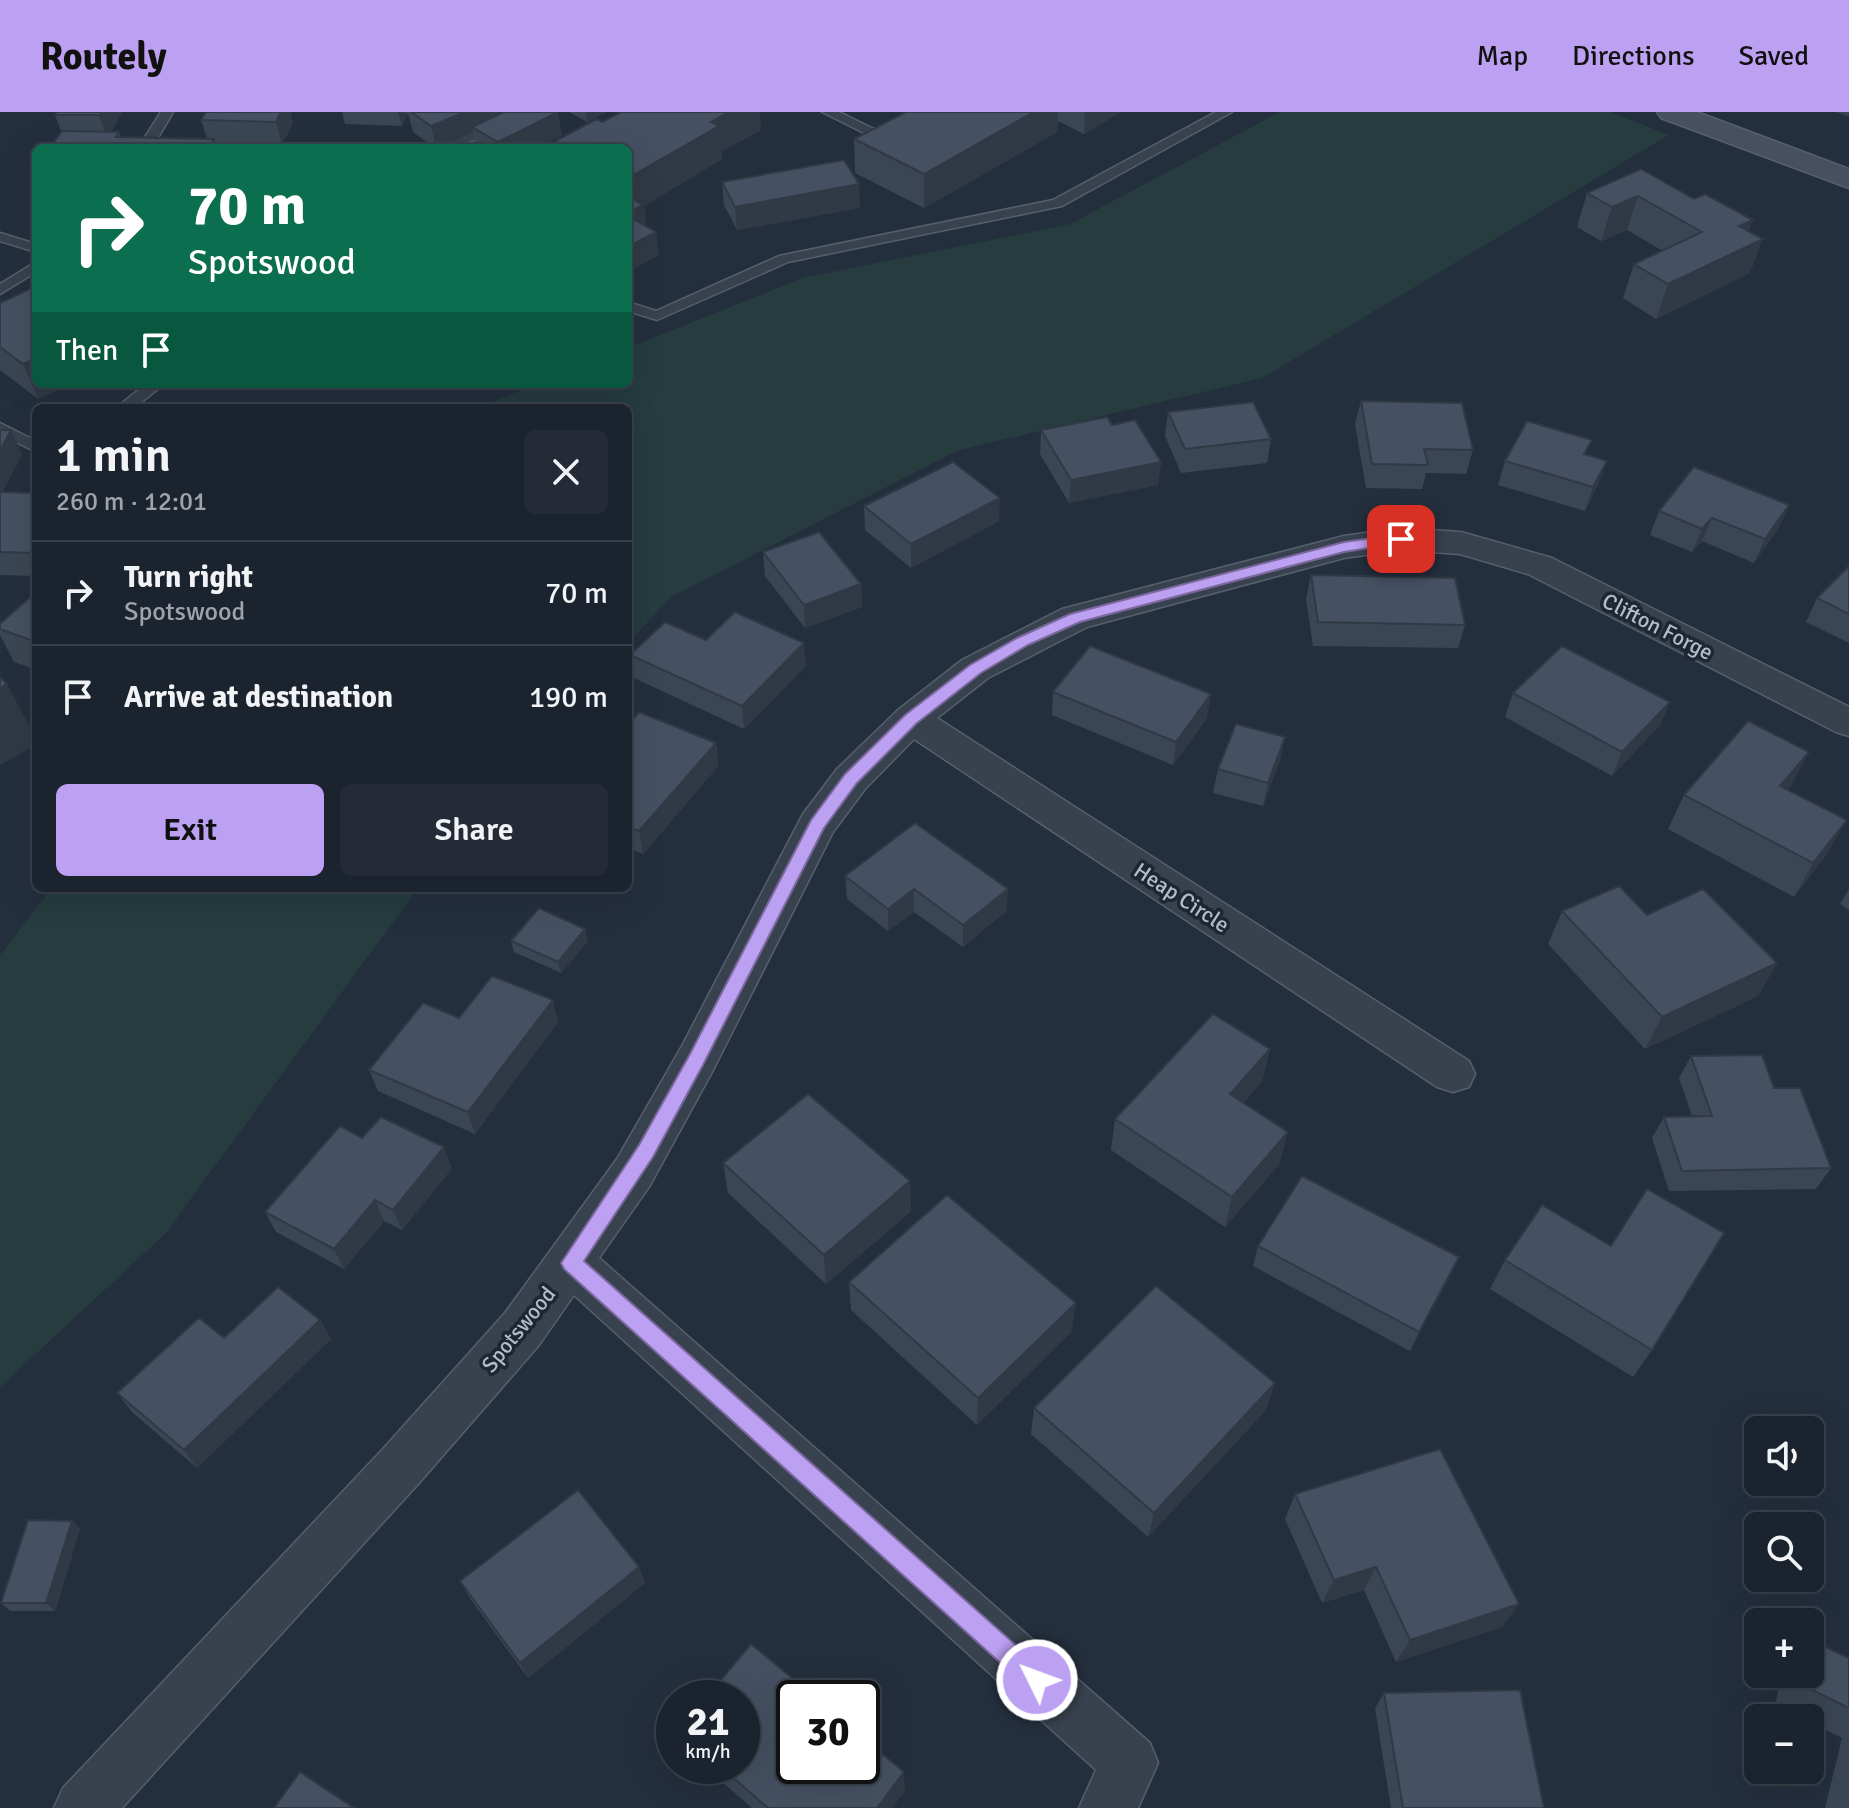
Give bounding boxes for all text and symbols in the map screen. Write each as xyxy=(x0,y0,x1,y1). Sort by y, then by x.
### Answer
text: Routely xyxy=(40,33,167,80)
text: Map xyxy=(1476,39,1528,73)
text: Directions xyxy=(1572,39,1694,73)
text: Saved xyxy=(1738,39,1809,73)
text: 70 m xyxy=(188,171,306,240)
icon: right xyxy=(56,176,160,280)
text: Spotswood xyxy=(188,240,356,285)
icon: arrive xyxy=(134,328,178,372)
text: Then xyxy=(56,332,118,369)
text: 1 min xyxy=(56,426,171,485)
button: close xyxy=(524,430,608,514)
text: 260 m · 12:01 xyxy=(56,486,207,518)
pin xyxy=(1367,505,1435,573)
icon: arrive xyxy=(1379,517,1423,561)
text: Turn right xyxy=(124,559,253,596)
icon: right xyxy=(56,571,100,615)
text: 70 m xyxy=(545,575,608,612)
street label: Clifton Forge xyxy=(1598,587,1718,666)
text: Spotswood xyxy=(124,596,245,628)
icon: arrive xyxy=(56,675,100,719)
text: Arrive at destination xyxy=(124,679,393,716)
text: 190 m xyxy=(529,679,608,716)
button: Exit xyxy=(56,784,324,876)
button: Share xyxy=(340,784,608,876)
street label: Heap Circle xyxy=(1129,857,1234,938)
street label: Spotswood xyxy=(476,1281,561,1378)
map controls xyxy=(1744,1416,1824,1784)
button: sound xyxy=(1744,1416,1824,1496)
button: search xyxy=(1744,1512,1824,1592)
button: + xyxy=(1744,1608,1824,1688)
position arrow xyxy=(995,1638,1079,1722)
speed limit sign: 30 xyxy=(776,1680,880,1784)
text: 21 xyxy=(686,1697,730,1747)
button: − xyxy=(1744,1704,1824,1784)
text: km/h xyxy=(685,1739,731,1764)

